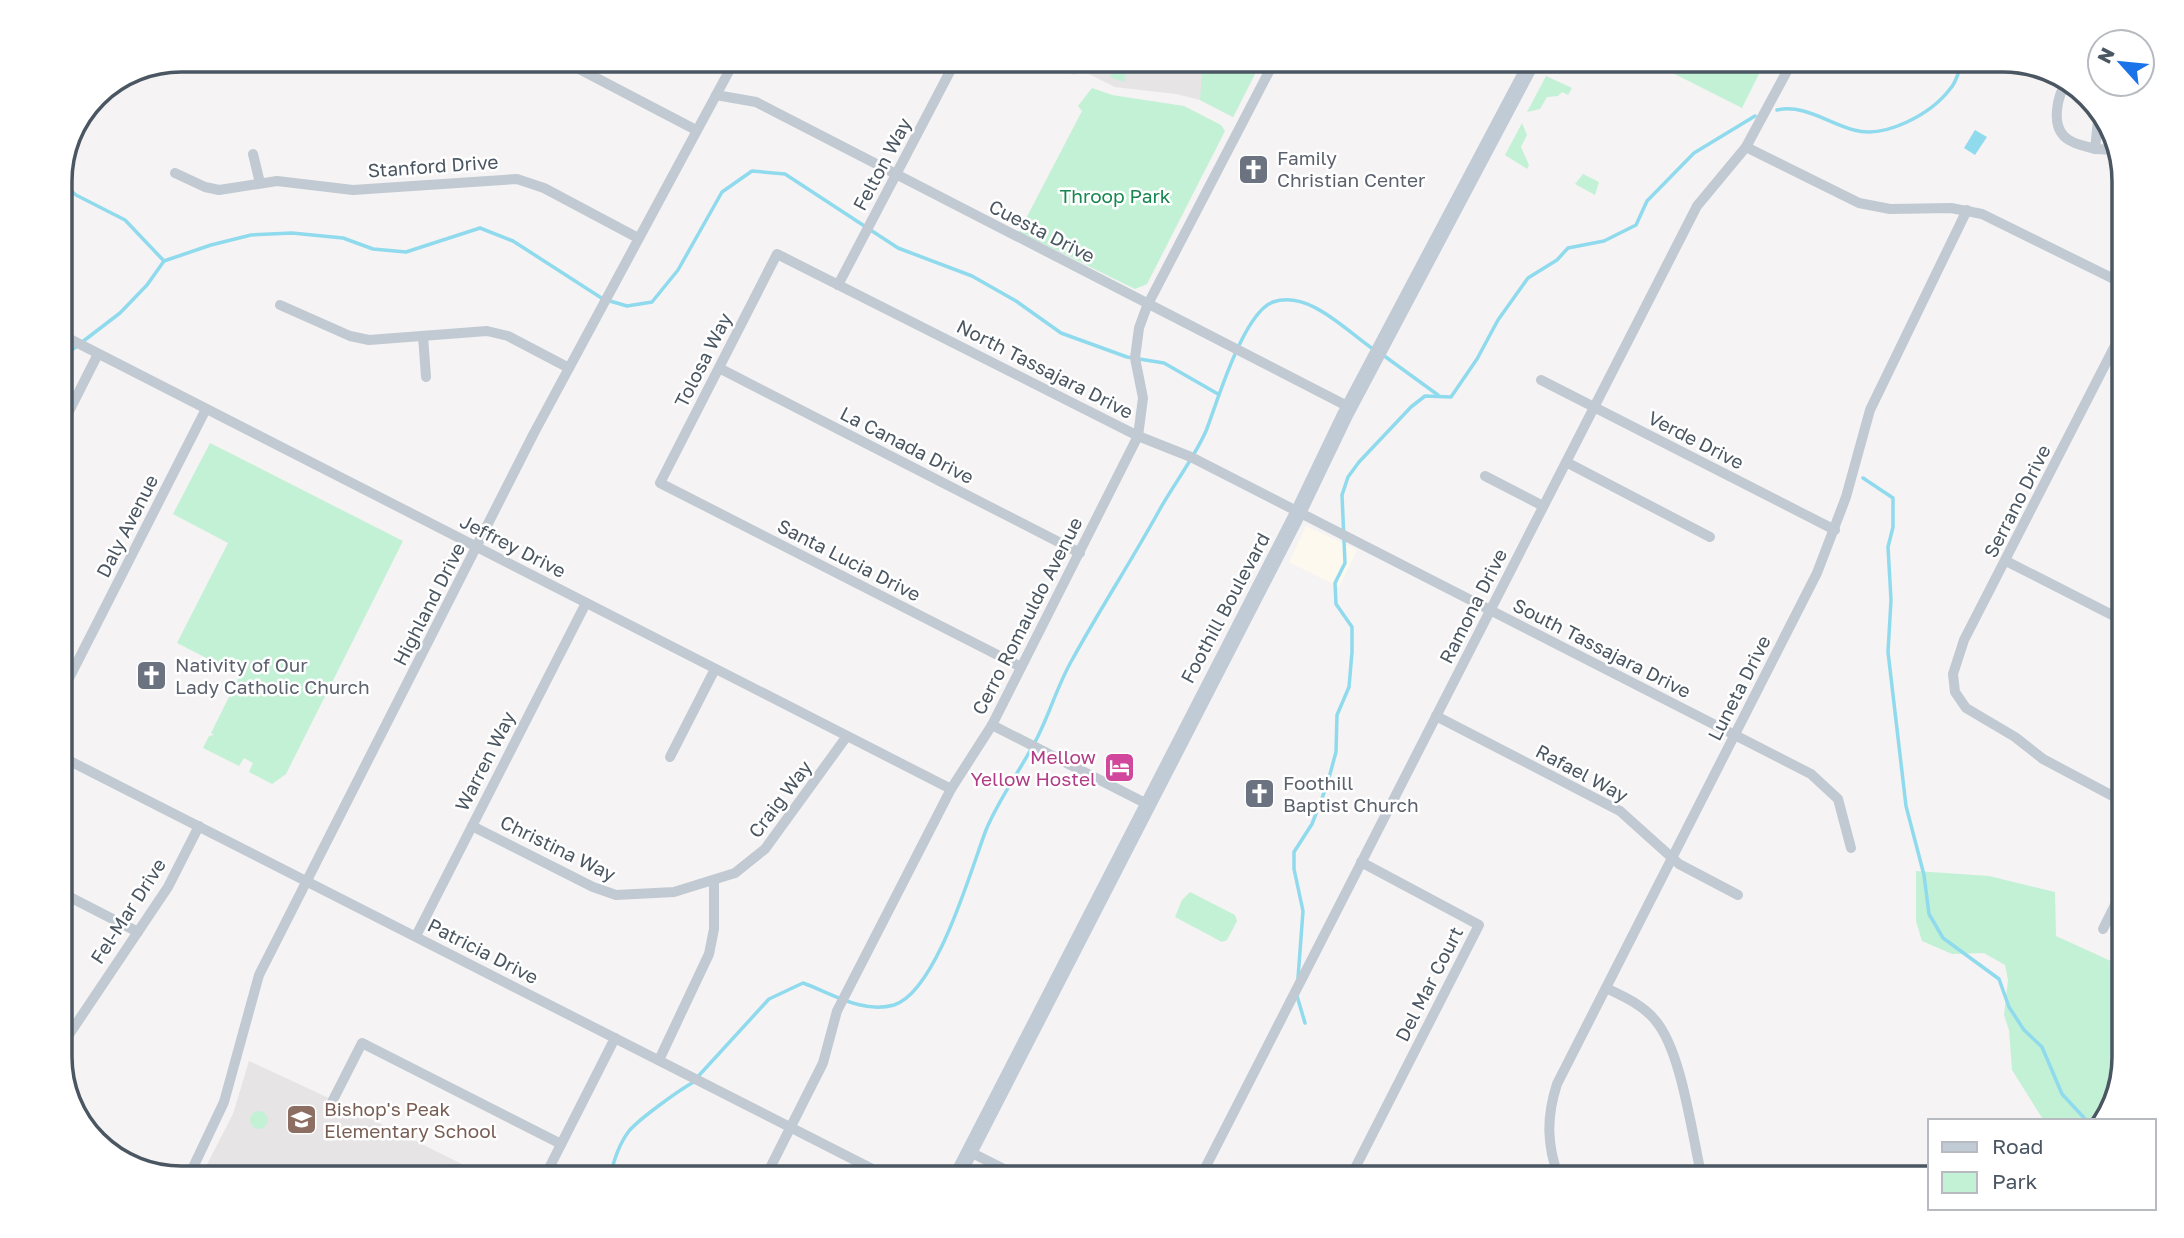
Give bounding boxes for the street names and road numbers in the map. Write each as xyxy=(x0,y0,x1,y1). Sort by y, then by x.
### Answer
street label: Felton Way xyxy=(848,113,916,214)
street label: Stanford Drive xyxy=(367,149,499,182)
street label: Cuesta Drive xyxy=(985,194,1099,267)
street label: Tolosa Way xyxy=(669,308,736,411)
street label: North Tassajara Drive xyxy=(953,314,1137,423)
street label: La Canada Drive xyxy=(837,401,978,488)
street label: Verde Drive xyxy=(1645,406,1748,473)
street label: Serrano Drive xyxy=(1978,441,2055,561)
street label: Daly Avenue xyxy=(91,471,162,581)
street label: Jeffrey Drive xyxy=(456,509,570,582)
street label: Cerro Romauldo Avenue xyxy=(967,513,1086,718)
street label: Santa Lucia Drive xyxy=(774,514,925,606)
street label: Foothill Boulevard xyxy=(1175,529,1274,687)
street label: Highland Drive xyxy=(388,538,469,669)
street label: Ramona Drive xyxy=(1434,544,1511,667)
street label: South Tassajara Drive xyxy=(1510,593,1695,702)
street label: Luneta Drive xyxy=(1702,631,1775,744)
street label: Warren Way xyxy=(450,707,520,814)
street label: Rafael Way xyxy=(1532,739,1633,807)
street label: Craig Way xyxy=(743,755,816,842)
street label: Christina Way xyxy=(497,810,620,886)
street label: Fel-Mar Drive xyxy=(85,854,170,968)
street label: Patricia Drive xyxy=(424,913,542,988)
street label: Del Mar Court xyxy=(1390,923,1467,1045)

